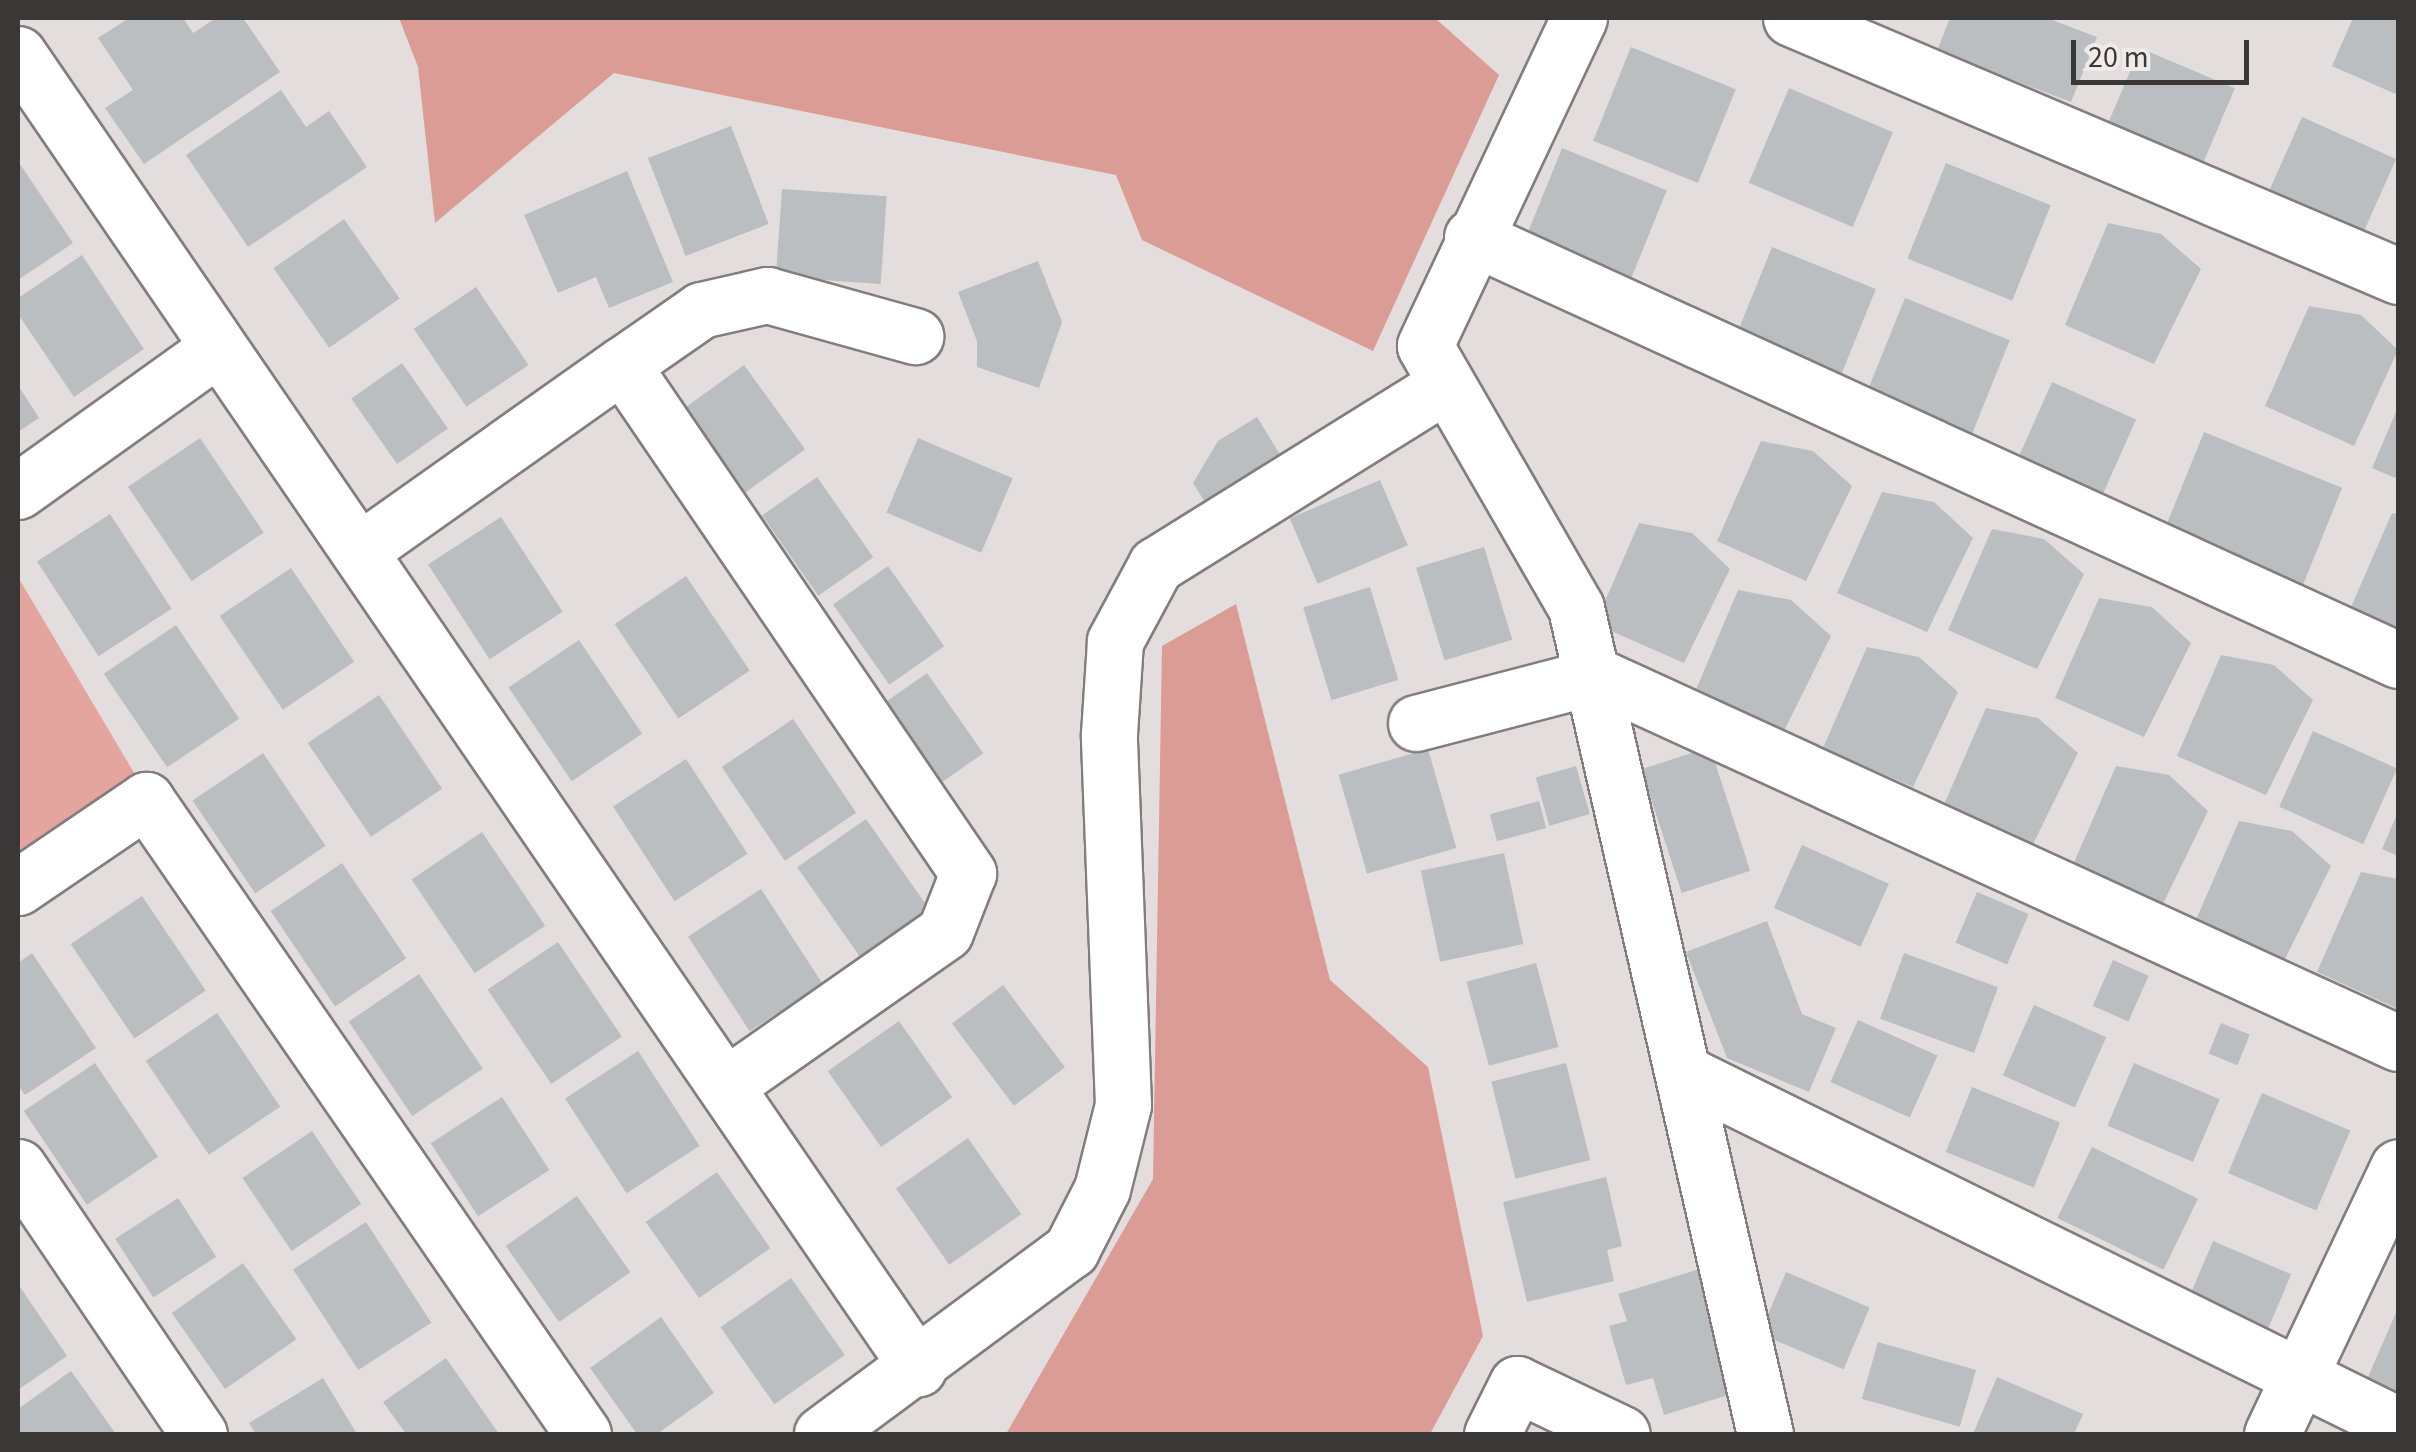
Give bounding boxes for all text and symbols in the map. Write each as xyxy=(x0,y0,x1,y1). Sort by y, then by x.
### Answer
scale bar xyxy=(2076,20,2254,82)
text: 20 m xyxy=(2088,36,2149,79)

